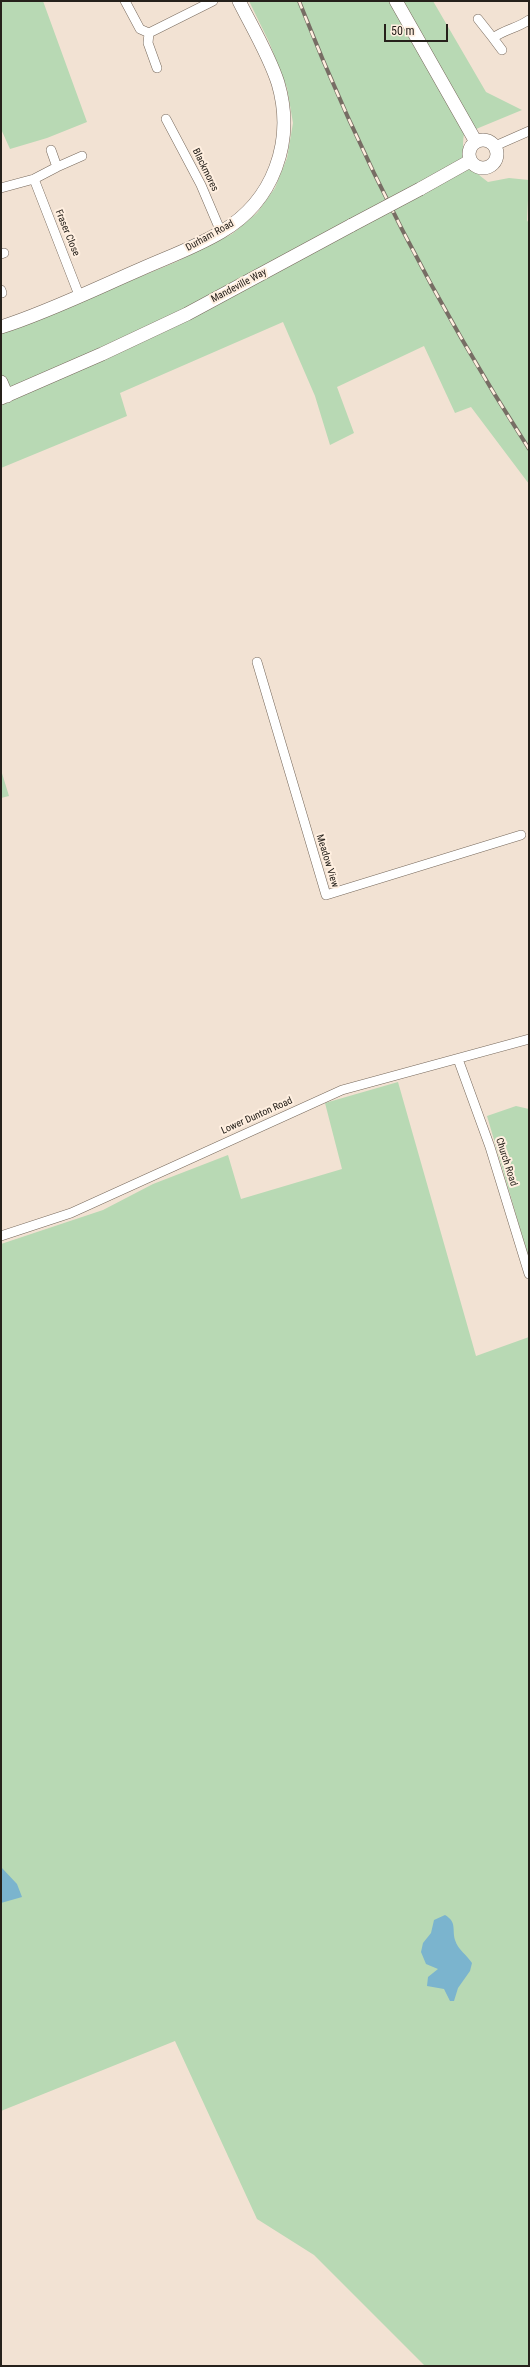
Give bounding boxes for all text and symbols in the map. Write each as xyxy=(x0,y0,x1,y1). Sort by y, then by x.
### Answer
scale bar xyxy=(386,16,450,42)
text: 50 m xyxy=(391,24,415,38)
street label: Blackmores xyxy=(189,147,221,193)
street label: Fraser Close xyxy=(52,208,82,258)
street label: Durham Road xyxy=(184,218,236,254)
street label: Mandeville Way xyxy=(209,266,269,306)
street label: Meadow View xyxy=(313,833,341,889)
street label: Lower Dunton Road xyxy=(219,1095,295,1137)
street label: Church Road xyxy=(493,1136,519,1188)

